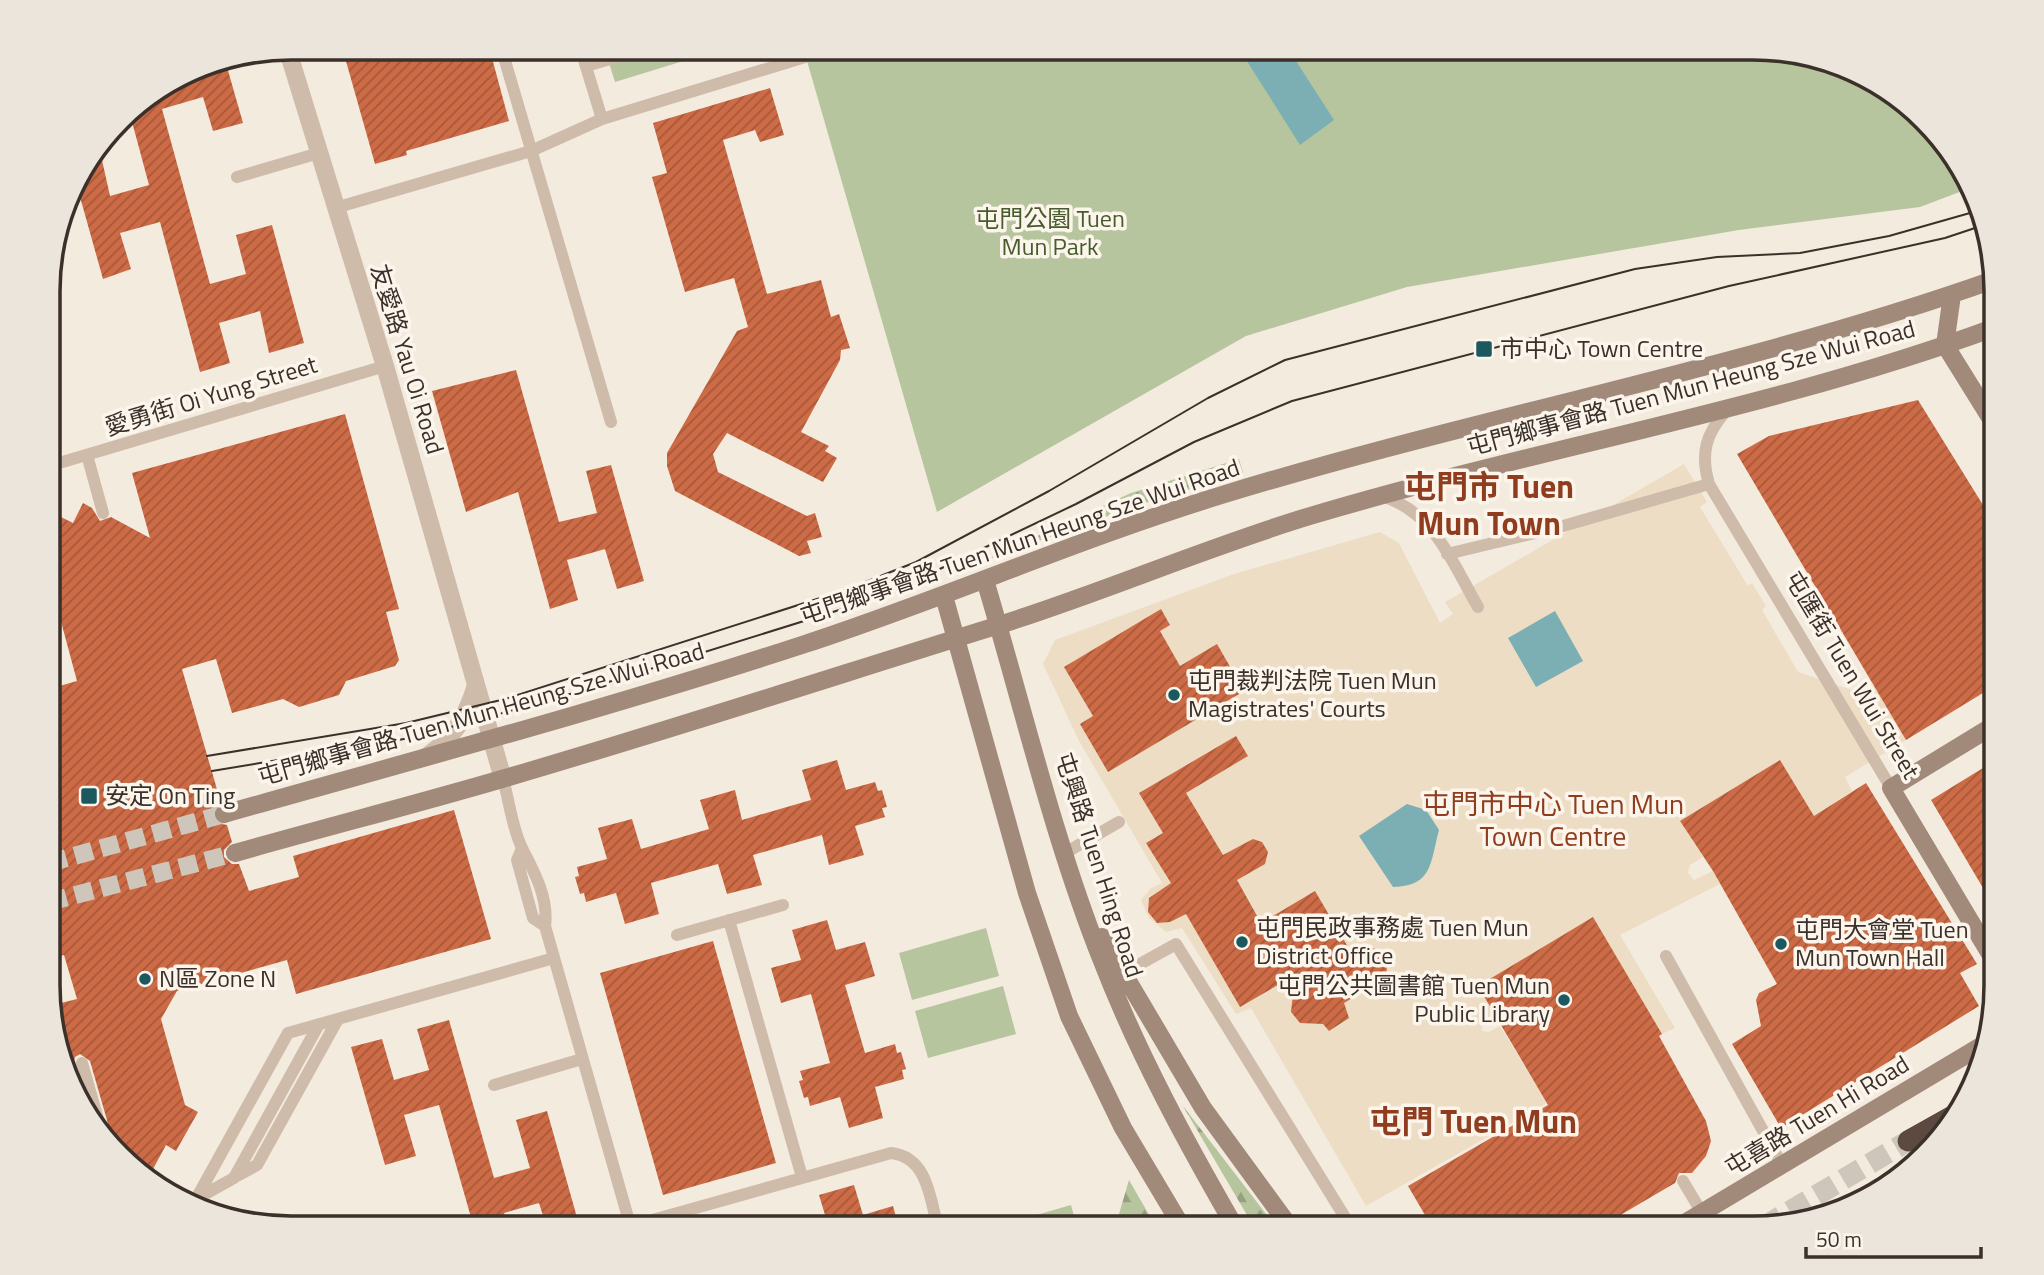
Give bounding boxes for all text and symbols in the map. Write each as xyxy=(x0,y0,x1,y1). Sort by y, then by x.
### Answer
park label: 屯門公園 Tuen Mun Park xyxy=(975,200,1125,264)
street label: 友愛路 Yau Oi Road xyxy=(362,259,454,458)
street label: 屯門鄉事會路 Tuen Mun Heung Sze Wui Road xyxy=(1463,310,1919,464)
place label: 市中心 Town Centre xyxy=(1500,330,1703,366)
marker: 市中心 Town Centre xyxy=(1474,339,1494,359)
street label: 愛勇街 Oi Yung Street xyxy=(100,345,322,444)
street label: 屯門鄉事會路 Tuen Mun Heung Sze Wui Road xyxy=(795,449,1244,633)
district label: 屯門市 Tuen Mun Town xyxy=(1404,462,1574,547)
street label: 屯匯街 Tuen Wui Street xyxy=(1776,564,1930,786)
street label: 屯門鄉事會路 Tuen Mun Heung Sze Wui Road xyxy=(253,632,708,794)
place label: 屯門裁判法院 Tuen Mun Magistrates' Courts xyxy=(1188,662,1437,726)
marker: 屯門裁判法院 Tuen Mun Magistrates' Courts xyxy=(1166,687,1182,703)
street label: 屯興路 Tuen Hing Road xyxy=(1047,747,1153,982)
place label: 安定 On Ting xyxy=(105,777,235,813)
district label: 屯門市中心 Tuen Mun Town Centre xyxy=(1422,782,1684,857)
marker: 安定 On Ting xyxy=(79,786,99,806)
place label: 屯門民政事務處 Tuen Mun District Office xyxy=(1256,909,1529,973)
place label: 屯門大會堂 Tuen Mun Town Hall xyxy=(1795,911,1969,975)
marker: 屯門民政事務處 Tuen Mun District Office xyxy=(1234,934,1250,950)
marker: 屯門大會堂 Tuen Mun Town Hall xyxy=(1773,936,1789,952)
place label: N區 Zone N xyxy=(159,960,276,996)
place label: 屯門公共圖書館 Tuen Mun Public Library xyxy=(1277,967,1550,1031)
marker: N區 Zone N xyxy=(137,971,153,987)
marker: 屯門公共圖書館 Tuen Mun Public Library xyxy=(1556,992,1572,1008)
street label: 屯喜路 Tuen Hi Road xyxy=(1717,1046,1916,1185)
district label: 屯門 Tuen Mun xyxy=(1369,1097,1577,1145)
scale bar xyxy=(1806,1216,1981,1260)
text: 50 m xyxy=(1816,1223,1862,1255)

